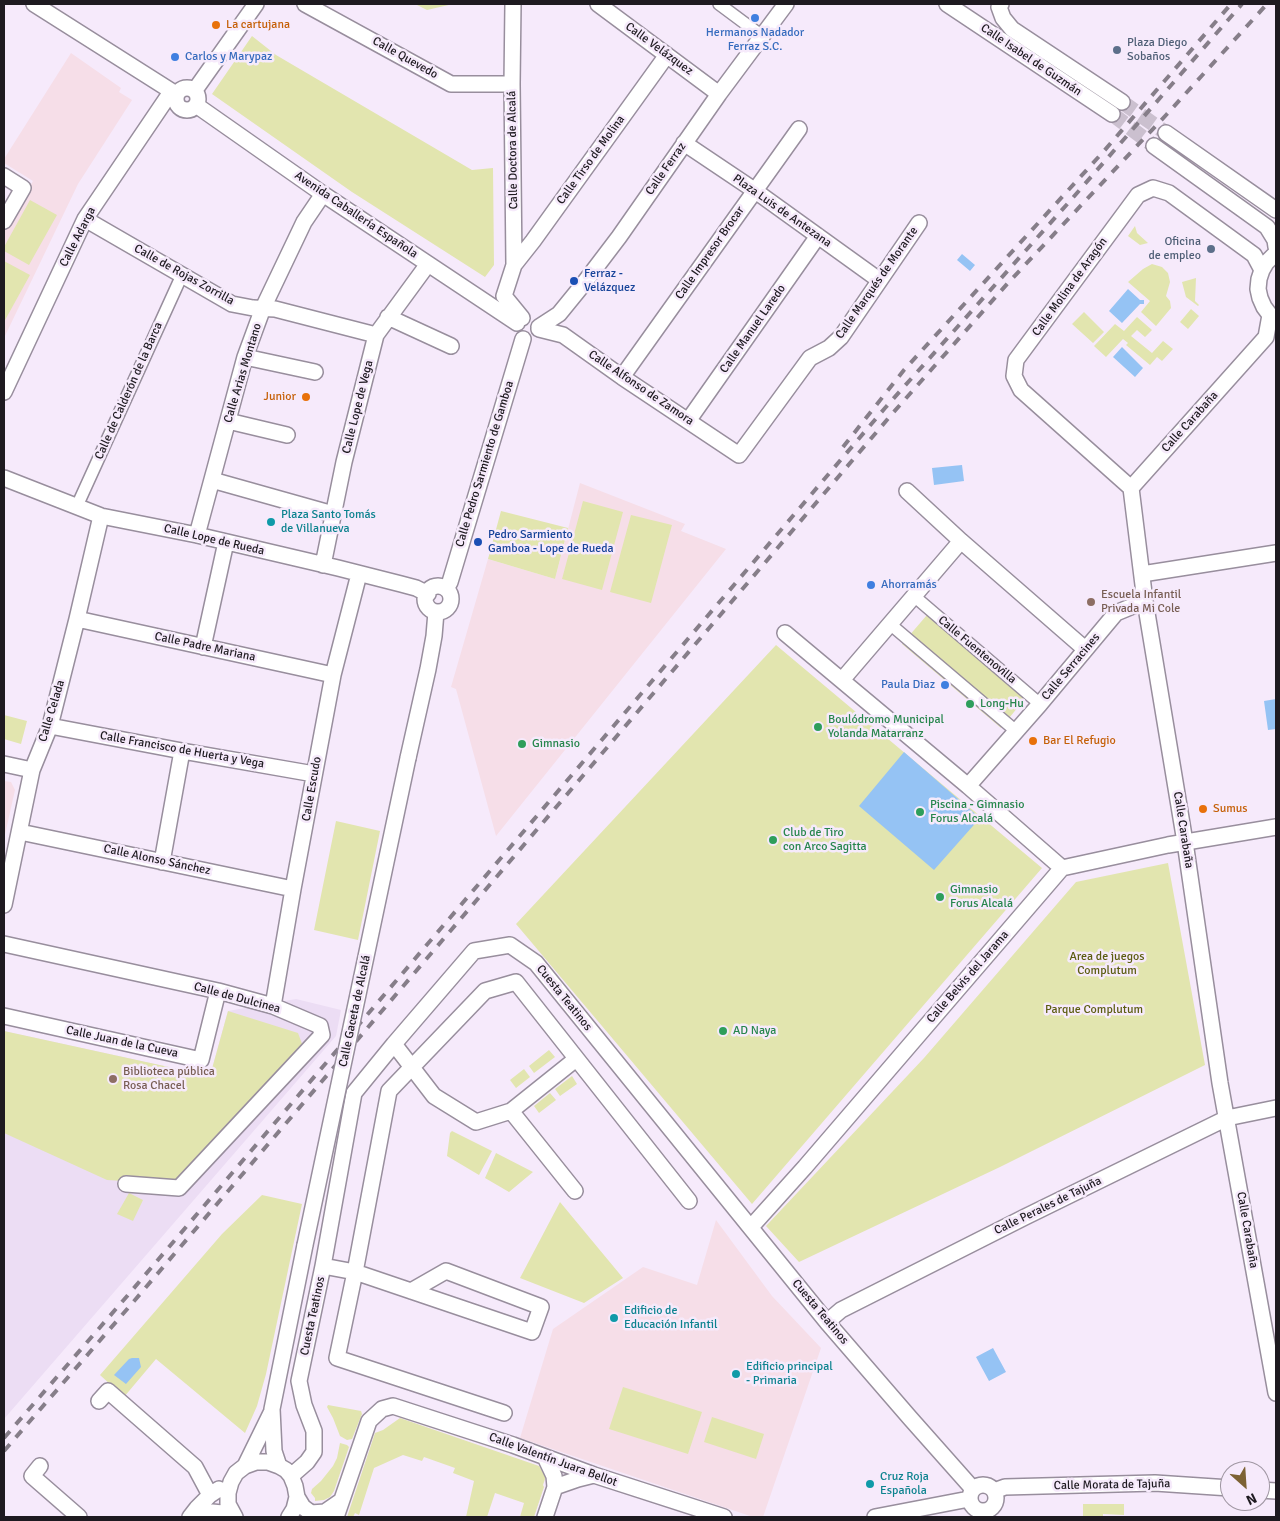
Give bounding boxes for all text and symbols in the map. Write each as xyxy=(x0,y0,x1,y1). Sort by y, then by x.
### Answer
marker: Hermanos Nadador Ferraz S.C. xyxy=(749,12,761,24)
place label: La cartujana xyxy=(226,18,290,32)
marker: La cartujana xyxy=(210,19,222,31)
street label: Calle Velázquez xyxy=(622,20,696,78)
street label: Calle Isabel de Guzmán xyxy=(978,21,1084,99)
place label: Hermanos Nadador Ferraz S.C. xyxy=(706,26,804,54)
street label: Calle Quevedo xyxy=(370,34,440,82)
place label: Plaza Diego Sobaños xyxy=(1127,36,1187,64)
marker: Plaza Diego Sobaños xyxy=(1111,44,1123,56)
place label: Carlos y Marypaz xyxy=(185,50,272,64)
marker: Carlos y Marypaz xyxy=(169,51,181,63)
street label: Calle Doctora de Alcalá xyxy=(505,91,521,209)
street label: Calle Tirso de Molina xyxy=(554,113,628,207)
street label: Calle Ferraz xyxy=(643,140,689,198)
street label: Avenida Caballería Española xyxy=(292,168,420,262)
street label: Plaza Luis de Antezana xyxy=(730,171,834,251)
street label: Calle Impresor Brocar xyxy=(672,204,748,302)
street label: Calle Adarga xyxy=(57,205,99,269)
street label: Calle Marqués de Morante xyxy=(833,224,921,342)
street label: Calle Molina de Aragón xyxy=(1029,235,1111,339)
place label: Oficina de empleo xyxy=(1148,235,1201,263)
street label: Calle de Rojas Zorrilla xyxy=(131,241,237,309)
marker: Oficina de empleo xyxy=(1205,243,1217,255)
place label: Ferraz - Velázquez xyxy=(584,267,635,295)
marker: Ferraz - Velázquez xyxy=(568,275,580,287)
street label: Calle Manuel Laredo xyxy=(717,282,789,376)
street label: Calle de Calderón de la Barca xyxy=(92,320,166,462)
street label: Calle Arias Montano xyxy=(221,321,265,425)
street label: Calle Alfonso de Zamora xyxy=(586,347,696,429)
street label: Calle Lope de Vega xyxy=(339,359,377,455)
street label: Calle Pedro Sarmiento de Gamboa xyxy=(453,379,517,549)
street label: Calle Carabaña xyxy=(1159,388,1221,456)
place label: Junior xyxy=(264,390,296,404)
marker: Junior xyxy=(300,391,312,403)
place label: Plaza Santo Tomás de Villanueva xyxy=(281,508,376,536)
marker: Plaza Santo Tomás de Villanueva xyxy=(265,516,277,528)
street label: Calle Lope de Rueda xyxy=(162,521,266,559)
place label: Pedro Sarmiento Gamboa - Lope de Rueda xyxy=(488,528,614,556)
marker: Pedro Sarmiento Gamboa - Lope de Rueda xyxy=(472,536,484,548)
place label: Ahorramás xyxy=(881,578,937,592)
marker: Ahorramás xyxy=(865,579,877,591)
place label: Escuela Infantil Privada Mi Cole xyxy=(1101,588,1181,616)
marker: Escuela Infantil Privada Mi Cole xyxy=(1085,596,1097,608)
street label: Calle Fuentenovilla xyxy=(935,613,1019,687)
street label: Calle Padre Mariana xyxy=(153,629,257,665)
street label: Calle Serracines xyxy=(1039,631,1103,703)
street label: Calle Celada xyxy=(36,678,68,744)
place label: Paula Diaz xyxy=(881,678,935,692)
marker: Paula Diaz xyxy=(939,679,951,691)
place label: Long-Hu xyxy=(980,697,1024,711)
marker: Long-Hu xyxy=(964,698,976,710)
place label: Boulódromo Municipal Yolanda Matarranz xyxy=(828,713,944,741)
marker: Boulódromo Municipal Yolanda Matarranz xyxy=(812,721,824,733)
street label: Calle Francisco de Huerta y Vega xyxy=(99,728,265,772)
place label: Bar El Refugio xyxy=(1043,734,1116,748)
marker: Bar El Refugio xyxy=(1027,735,1039,747)
place label: Gimnasio xyxy=(532,737,580,751)
marker: Gimnasio xyxy=(516,738,528,750)
street label: Calle Escudo xyxy=(299,755,325,823)
street label: Calle Carabaña xyxy=(1170,791,1196,869)
place label: Piscina - Gimnasio Forus Alcalá xyxy=(930,798,1024,826)
place label: Sumus xyxy=(1213,802,1248,816)
marker: Sumus xyxy=(1197,803,1209,815)
marker: Piscina - Gimnasio Forus Alcalá xyxy=(914,806,926,818)
place label: Club de Tiro con Arco Sagitta xyxy=(783,826,867,854)
marker: Club de Tiro con Arco Sagitta xyxy=(767,834,779,846)
street label: Calle Alonso Sánchez xyxy=(102,842,212,878)
place label: Gimnasio Forus Alcalá xyxy=(950,883,1013,911)
marker: Gimnasio Forus Alcalá xyxy=(934,891,946,903)
street label: Calle Belvis del Jarama xyxy=(924,928,1012,1026)
park label: Area de juegos Complutum xyxy=(1070,950,1144,978)
street label: Calle Gaceta de Alcalá xyxy=(336,954,374,1068)
street label: Cuesta Teatinos xyxy=(533,962,595,1034)
street label: Calle de Dulcinea xyxy=(192,980,282,1016)
park label: Parque Complutum xyxy=(1045,1003,1143,1017)
street label: Calle Juan de la Cueva xyxy=(65,1023,179,1061)
place label: AD Naya xyxy=(733,1024,776,1038)
marker: AD Naya xyxy=(717,1025,729,1037)
place label: Biblioteca pública Rosa Chacel xyxy=(123,1065,215,1093)
marker: Biblioteca pública Rosa Chacel xyxy=(107,1073,119,1085)
street label: Calle Perales de Tajuña xyxy=(992,1174,1104,1238)
street label: Calle Carabaña xyxy=(1233,1191,1261,1269)
street label: Cuesta Teatinos xyxy=(298,1275,328,1357)
street label: Cuesta Teatinos xyxy=(789,1277,851,1347)
place label: Edificio de Educación Infantil xyxy=(624,1304,717,1332)
marker: Edificio de Educación Infantil xyxy=(608,1312,620,1324)
place label: Edificio principal - Primaria xyxy=(746,1360,833,1388)
marker: Edificio principal - Primaria xyxy=(730,1368,742,1380)
street label: Calle Valentín Juara Bellot xyxy=(487,1430,619,1490)
north arrow xyxy=(1220,1461,1270,1511)
place label: Cruz Roja Española xyxy=(880,1470,929,1498)
street label: Calle Morata de Tajuña xyxy=(1054,1477,1170,1493)
marker: Cruz Roja Española xyxy=(864,1478,876,1490)
text: N xyxy=(1243,1489,1259,1509)

